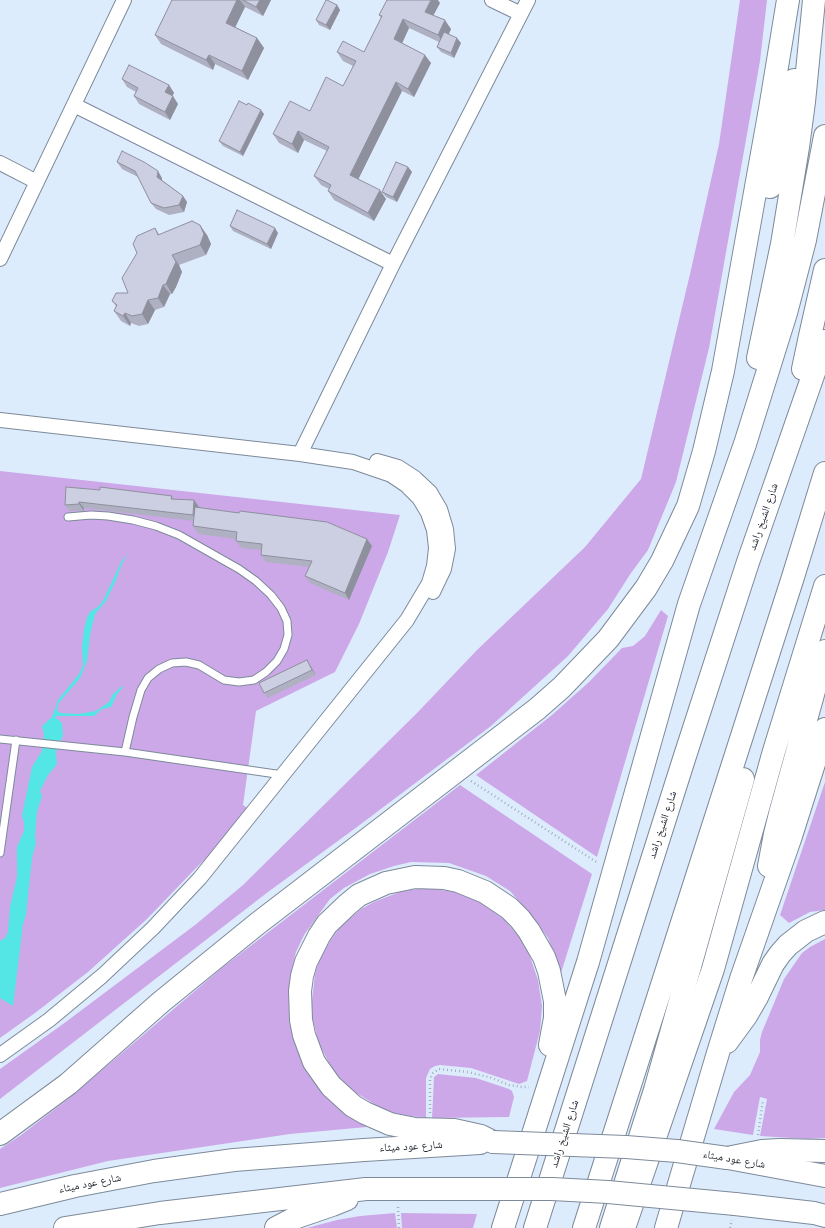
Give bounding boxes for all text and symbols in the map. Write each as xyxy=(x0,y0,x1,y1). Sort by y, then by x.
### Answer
street label: شارع الشيخ راشد xyxy=(746,482,782,552)
street label: شارع الشيخ راشد xyxy=(646,790,680,860)
street label: شارع الشيخ راشد xyxy=(548,1099,582,1169)
street label: شارع عود ميثاء xyxy=(379,1139,443,1155)
street label: شارع عود ميثاء xyxy=(702,1148,766,1172)
street label: شارع عود ميثاء xyxy=(58,1171,122,1197)

